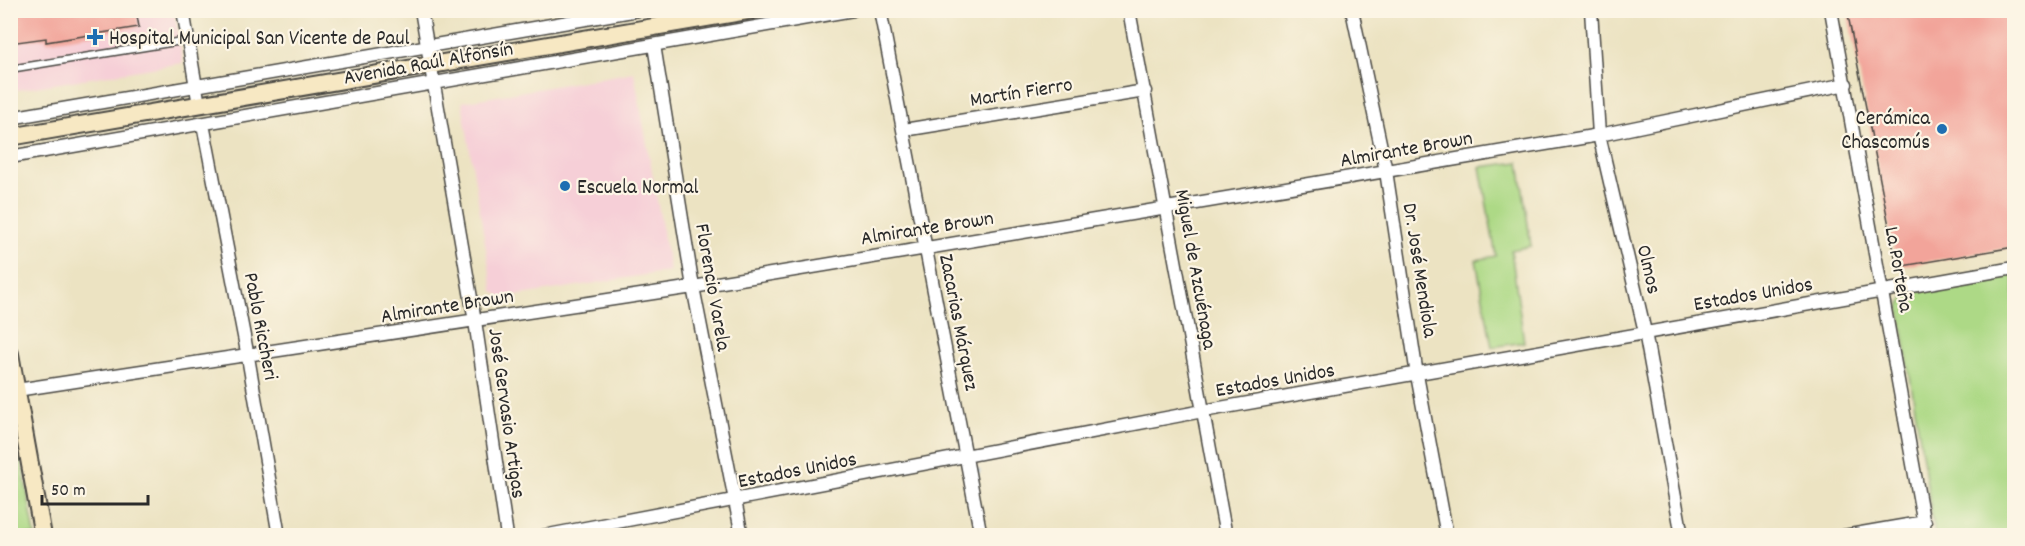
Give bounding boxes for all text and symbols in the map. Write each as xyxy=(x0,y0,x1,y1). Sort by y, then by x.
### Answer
place label: Hospital Municipal San Vicente de Paul xyxy=(109,25,409,55)
marker: Hospital Municipal San Vicente de Paul xyxy=(86,28,104,46)
street label: Avenida Raúl Alfonsín xyxy=(341,35,516,95)
street label: Martín Fierro xyxy=(968,71,1075,117)
place label: Cerámica Chascomús xyxy=(1841,105,1931,159)
marker: Cerámica Chascomús xyxy=(1935,122,1949,136)
street label: Almirante Brown xyxy=(1338,125,1475,177)
place label: Escuela Normal xyxy=(577,174,699,204)
marker: Escuela Normal xyxy=(558,179,572,193)
street label: Miguel de Azcuénaga xyxy=(1165,187,1223,353)
street label: Dr. José Mendiola xyxy=(1393,201,1444,341)
street label: Almirante Brown xyxy=(859,205,996,255)
street label: Florencio Varela xyxy=(685,222,737,355)
street label: La Porteña xyxy=(1875,224,1920,316)
street label: Olmos xyxy=(1627,242,1667,297)
street label: Zacarias Márquez xyxy=(929,252,985,394)
street label: Pablo Riccheri xyxy=(234,270,284,383)
street label: Estados Unidos xyxy=(1692,271,1815,321)
street label: Almirante Brown xyxy=(379,283,516,333)
street label: José Gervasio Artigas xyxy=(478,326,532,500)
street label: Estados Unidos xyxy=(1214,357,1337,407)
street label: Estados Unidos xyxy=(736,446,860,498)
scale bar xyxy=(42,468,148,506)
text: 50 m xyxy=(51,479,86,504)

